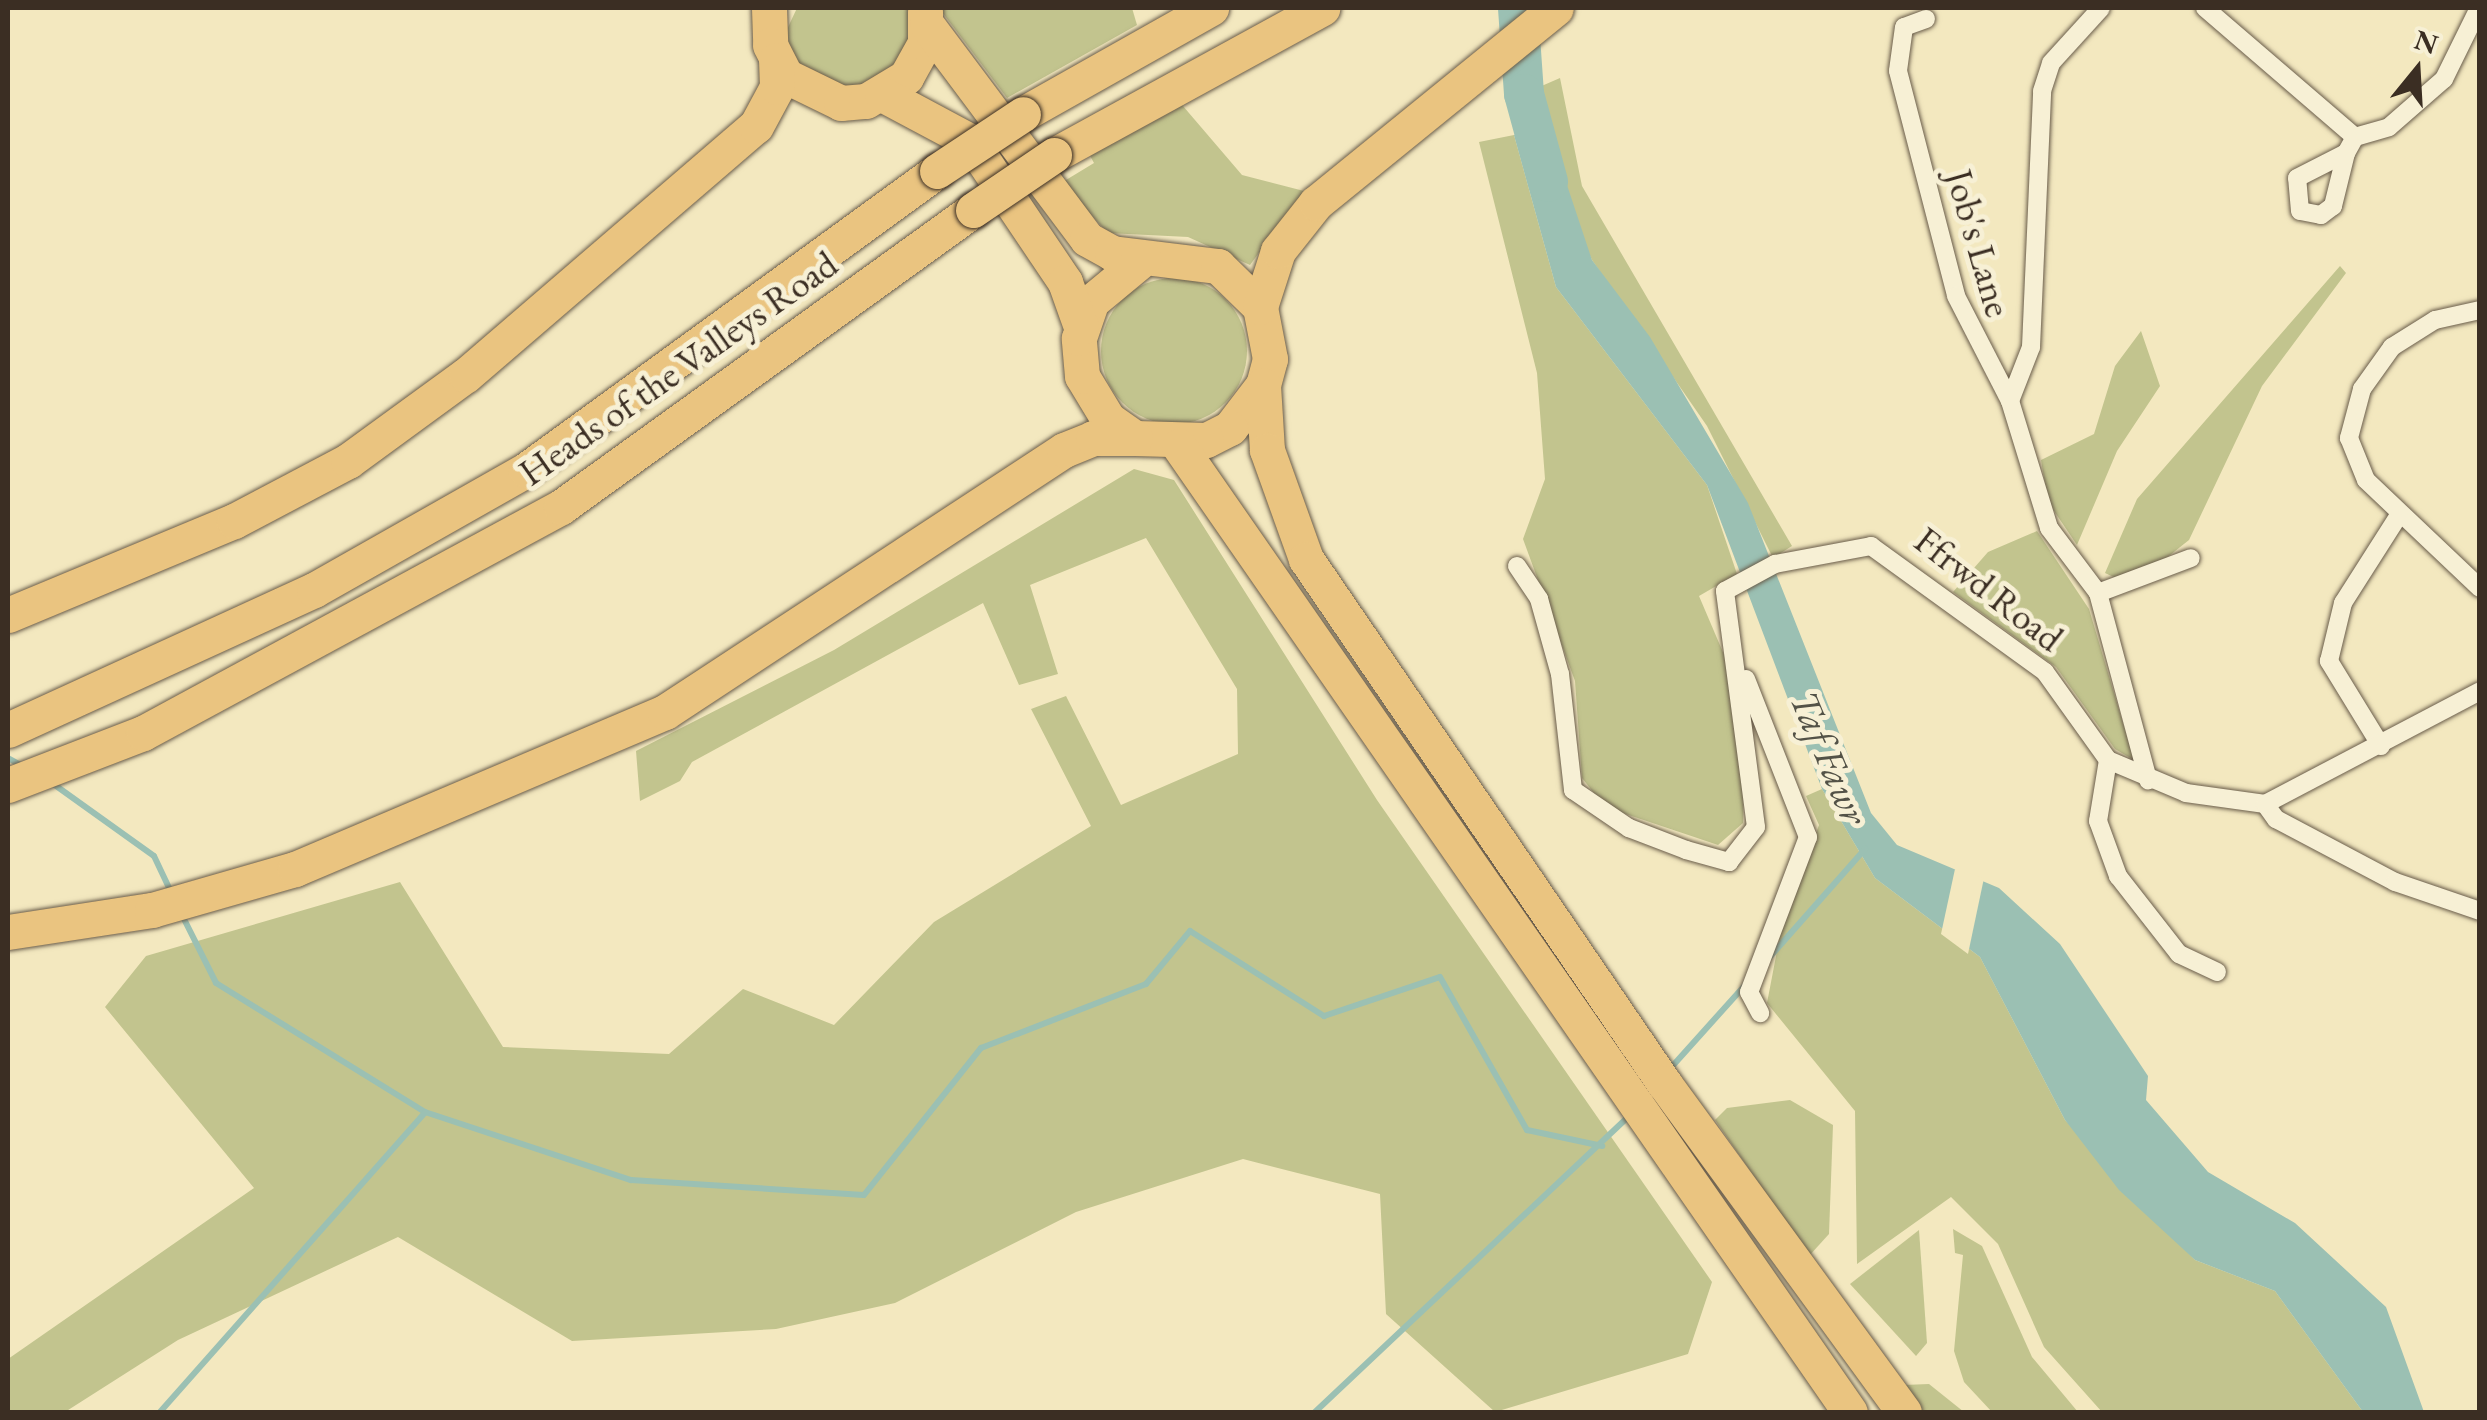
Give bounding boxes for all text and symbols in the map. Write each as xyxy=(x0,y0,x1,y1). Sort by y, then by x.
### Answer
north arrow xyxy=(2367,20,2467,120)
text: N xyxy=(2410,21,2443,62)
street label: Job's Lane xyxy=(1936,164,2022,322)
street label: Heads of the Valleys Road xyxy=(510,241,846,495)
street label: Ffrwd Road xyxy=(1906,517,2072,661)
water label: Taf Fawr xyxy=(1780,683,1880,831)

